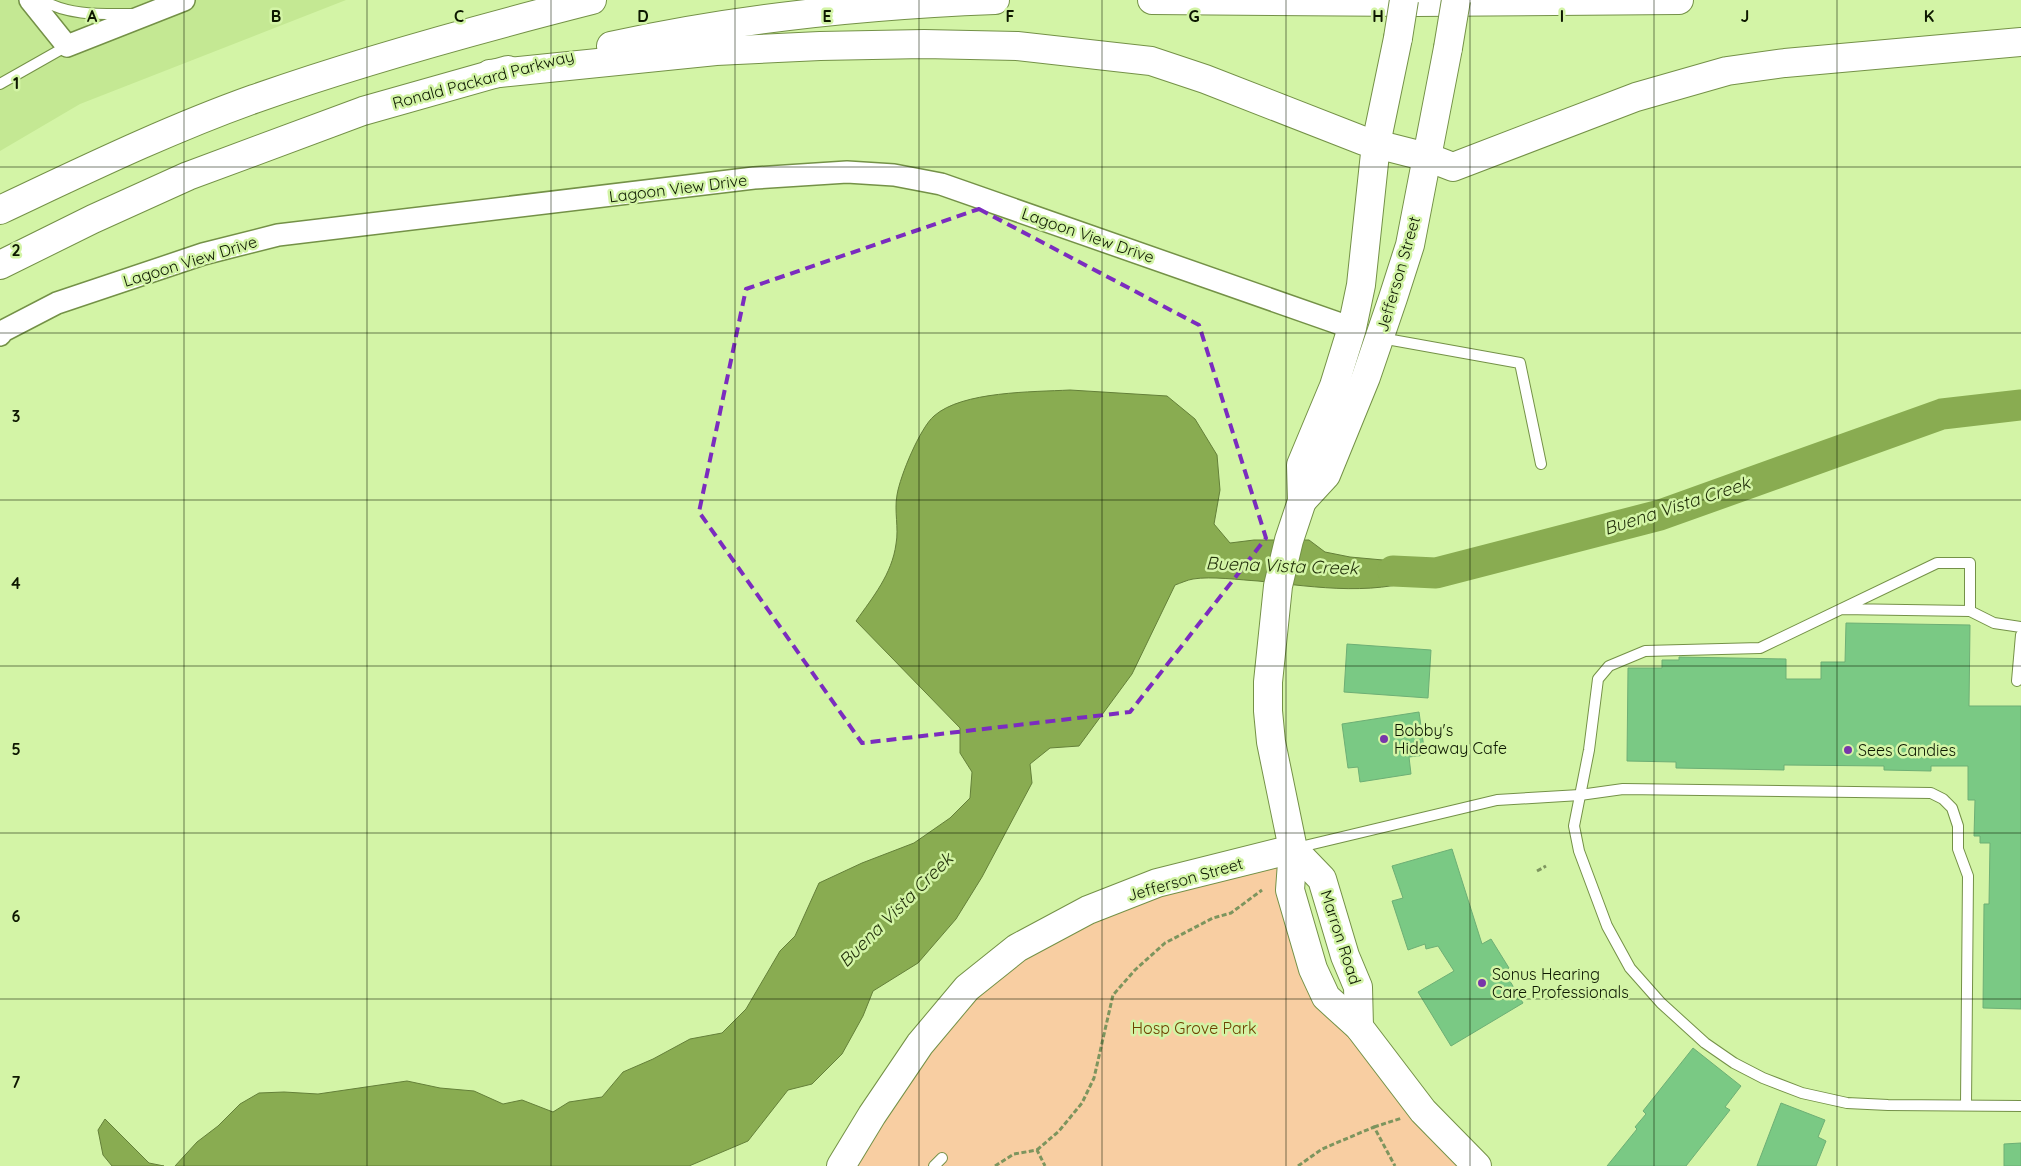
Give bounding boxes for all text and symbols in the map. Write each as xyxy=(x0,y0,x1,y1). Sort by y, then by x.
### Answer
text: A xyxy=(87,6,98,26)
text: B xyxy=(271,6,281,26)
text: C xyxy=(454,6,464,26)
text: D xyxy=(637,6,649,26)
text: E xyxy=(822,6,832,26)
text: F xyxy=(1006,6,1015,26)
text: G xyxy=(1188,6,1200,26)
text: H xyxy=(1372,6,1384,26)
text: I xyxy=(1560,6,1564,26)
text: J xyxy=(1741,6,1749,26)
text: K xyxy=(1924,6,1934,26)
street label: Ronald Packard Parkway xyxy=(390,45,576,113)
text: 1 xyxy=(13,73,19,93)
street label: Lagoon View Drive xyxy=(608,170,748,206)
street label: Lagoon View Drive xyxy=(1019,203,1157,267)
street label: Jefferson Street xyxy=(1372,214,1424,334)
street label: Lagoon View Drive xyxy=(121,231,259,291)
text: 2 xyxy=(11,240,21,260)
text: 3 xyxy=(12,406,20,426)
water label: Buena Vista Creek xyxy=(1601,471,1754,540)
water label: Buena Vista Creek xyxy=(1205,551,1360,580)
text: 4 xyxy=(11,573,21,593)
place label: Bobby's Hideaway Cafe xyxy=(1394,720,1507,758)
marker: Bobby's Hideaway Cafe xyxy=(1378,733,1390,745)
text: 5 xyxy=(11,739,21,759)
place label: Sees Candies xyxy=(1858,740,1956,760)
marker: Sees Candies xyxy=(1842,744,1854,756)
water label: Buena Vista Creek xyxy=(833,847,959,972)
street label: Jefferson Street xyxy=(1125,853,1245,905)
street label: Marron Road xyxy=(1316,887,1366,987)
text: 6 xyxy=(12,906,21,926)
place label: Sonus Hearing Care Professionals xyxy=(1492,964,1629,1002)
marker: Sonus Hearing Care Professionals xyxy=(1476,977,1488,989)
park label: Hosp Grove Park xyxy=(1132,1018,1256,1038)
text: 7 xyxy=(12,1072,21,1092)

